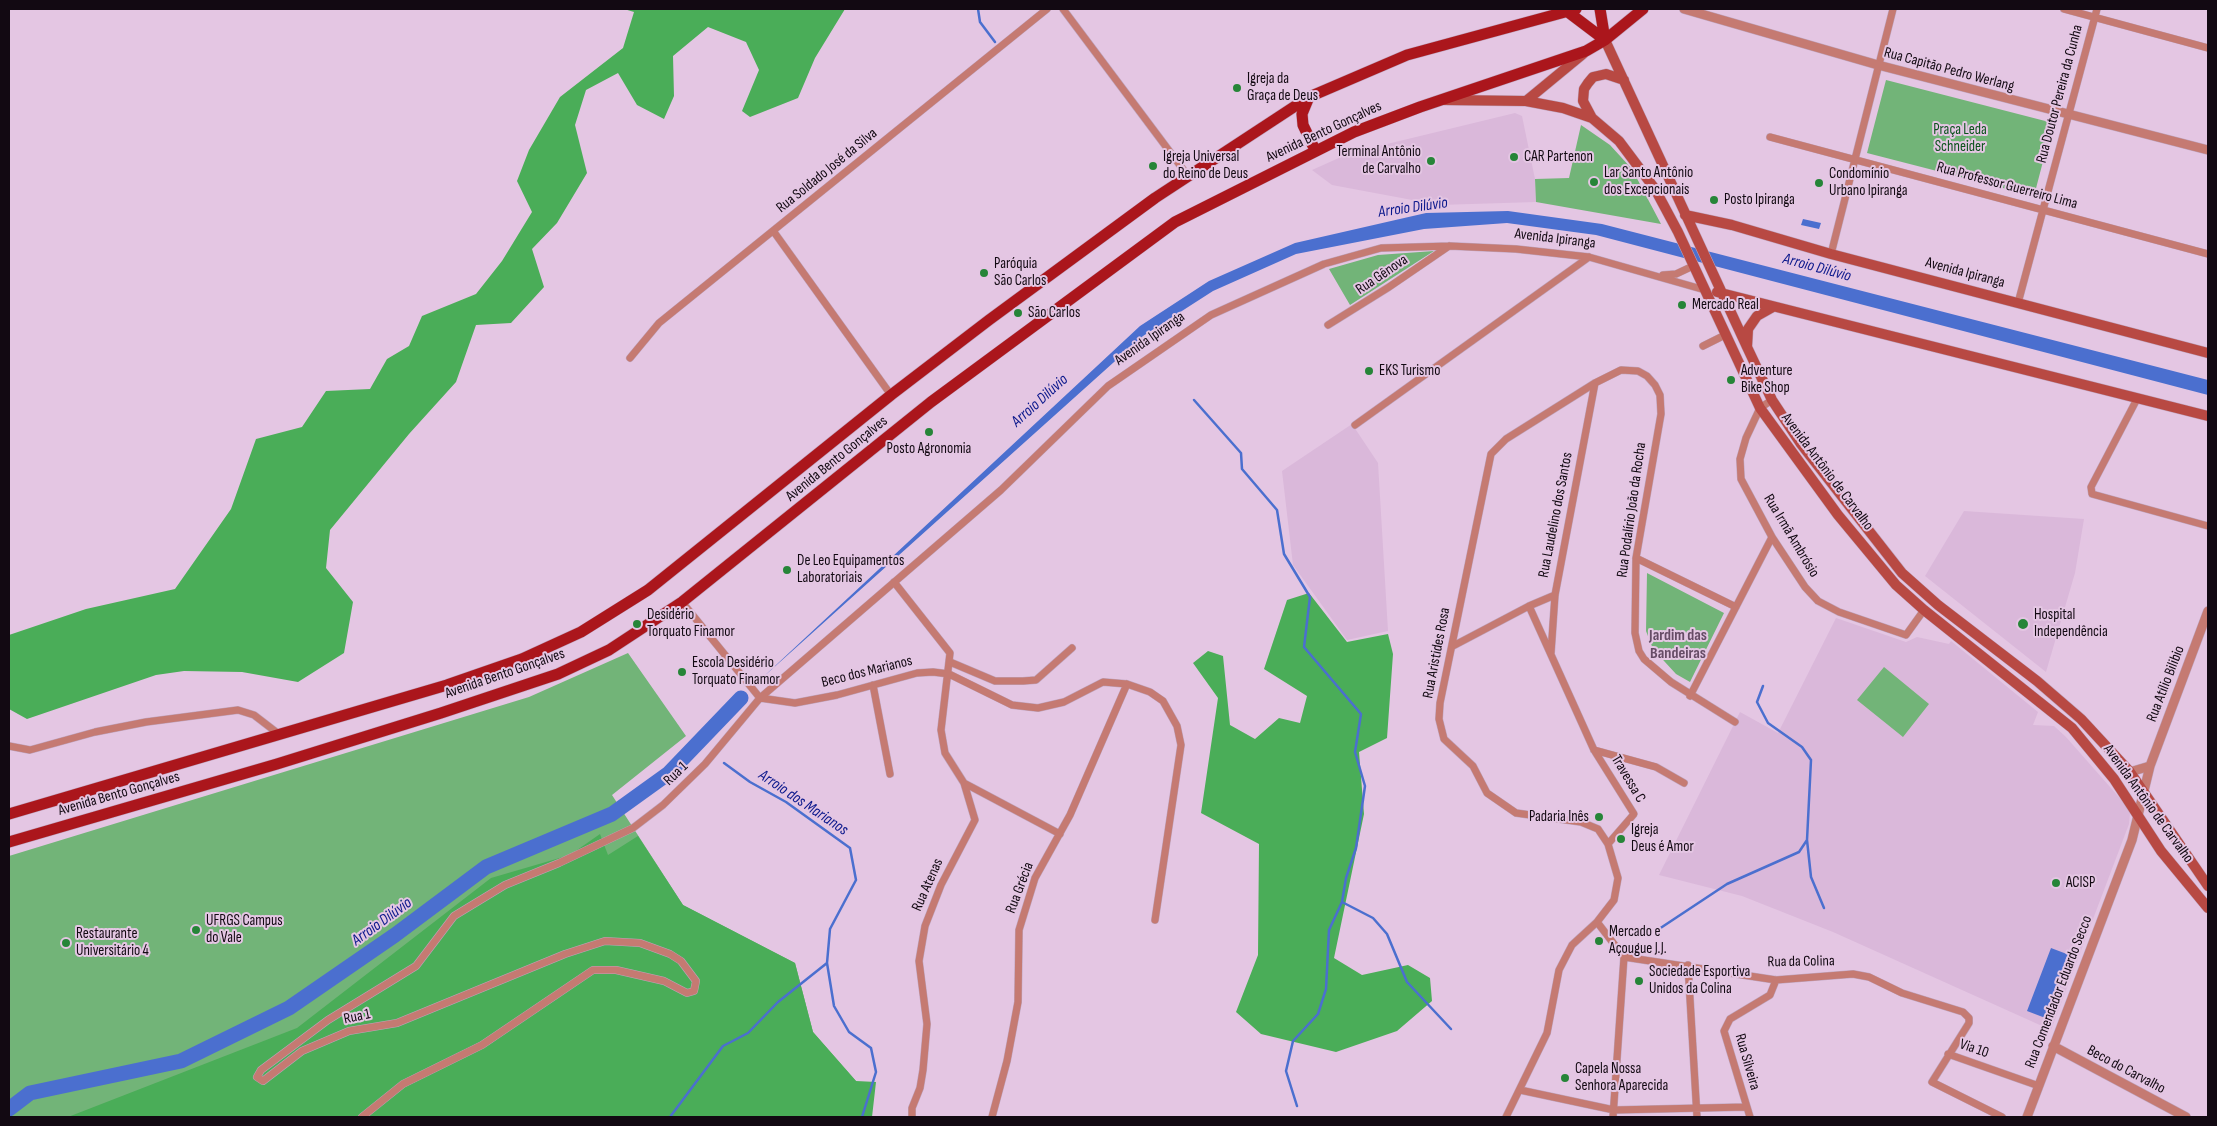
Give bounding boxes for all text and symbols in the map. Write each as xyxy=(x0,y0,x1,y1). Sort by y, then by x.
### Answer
street label: Rua Doutor Pereira da Cunha xyxy=(2033,23,2087,165)
street label: Rua Capitão Pedro Werlang xyxy=(1882,44,2016,96)
place label: Igreja da Graça de Deus xyxy=(1247,70,1318,105)
marker: Igreja da Graça de Deus xyxy=(1231,82,1243,94)
street label: Avenida Bento Gonçalves xyxy=(1263,97,1385,167)
park label: Praça Leda Schneider xyxy=(1933,121,1987,156)
street label: Rua Soldado José da Silva xyxy=(773,125,881,217)
place label: Terminal Antônio de Carvalho xyxy=(1336,143,1421,178)
place label: Igreja Universal do Reino de Deus xyxy=(1163,148,1248,183)
place label: CAR Partenon xyxy=(1524,148,1593,166)
marker: CAR Partenon xyxy=(1508,151,1520,163)
marker: Terminal Antônio de Carvalho xyxy=(1425,155,1437,167)
street label: Rua Professor Guerreiro Lima xyxy=(1935,159,2079,213)
marker: Igreja Universal do Reino de Deus xyxy=(1147,160,1159,172)
place label: Lar Santo Antônio dos Excepcionais xyxy=(1604,164,1693,199)
place label: Condomínio Urbano Ipiranga xyxy=(1829,165,1908,200)
marker: Lar Santo Antônio dos Excepcionais xyxy=(1588,176,1600,188)
marker: Condomínio Urbano Ipiranga xyxy=(1813,177,1825,189)
place label: Posto Ipiranga xyxy=(1724,191,1795,209)
water label: Arroio Dilúvio xyxy=(1377,194,1449,222)
marker: Posto Ipiranga xyxy=(1708,194,1720,206)
street label: Avenida Ipiranga xyxy=(1513,225,1597,253)
water label: Arroio Dilúvio xyxy=(1781,250,1853,286)
street label: Rua Gênova xyxy=(1353,251,1411,299)
street label: Avenida Ipiranga xyxy=(1923,254,2007,292)
place label: Paróquia São Carlos xyxy=(994,255,1046,290)
marker: Paróquia São Carlos xyxy=(978,267,990,279)
place label: Mercado Real xyxy=(1692,296,1759,314)
marker: Mercado Real xyxy=(1676,299,1688,311)
place label: São Carlos xyxy=(1028,304,1080,322)
marker: São Carlos xyxy=(1012,307,1024,319)
street label: Avenida Ipiranga xyxy=(1111,308,1189,370)
place label: EKS Turismo xyxy=(1379,362,1440,380)
place label: Adventure Bike Shop xyxy=(1741,362,1793,397)
marker: EKS Turismo xyxy=(1363,365,1375,377)
water label: Arroio Dilúvio xyxy=(1008,371,1072,431)
marker: Adventure Bike Shop xyxy=(1725,374,1737,386)
street label: Avenida Antônio de Carvalho xyxy=(1777,410,1877,534)
street label: Avenida Bento Gonçalves xyxy=(783,413,891,505)
marker: Posto Agronomia xyxy=(923,426,935,438)
place label: Posto Agronomia xyxy=(887,440,971,458)
street label: Rua Podalírio João da Rocha xyxy=(1614,441,1650,579)
street label: Rua Laudelino dos Santos xyxy=(1535,451,1577,579)
street label: Rua Irmã Ambrósio xyxy=(1759,491,1823,581)
place label: De Leo Equipamentos Laboratoriais xyxy=(797,552,904,587)
marker: De Leo Equipamentos Laboratoriais xyxy=(781,564,793,576)
place label: Desidério Torquato Finamor xyxy=(647,606,735,641)
street label: Rua Aristides Rosa xyxy=(1419,606,1455,700)
place label: Hospital Independência xyxy=(2034,606,2108,641)
marker: Hospital Independência xyxy=(2016,617,2030,631)
marker: Desidério Torquato Finamor xyxy=(631,618,643,630)
district label: Jardim das Bandeiras xyxy=(1649,626,1707,664)
street label: Rua Atílio Bilibio xyxy=(2143,643,2189,725)
street label: Avenida Bento Gonçalves xyxy=(443,645,567,703)
street label: Beco dos Marianos xyxy=(820,652,914,692)
place label: Escola Desidério Torquato Finamor xyxy=(692,654,780,689)
marker: Escola Desidério Torquato Finamor xyxy=(676,666,688,678)
street label: Avenida Antônio de Carvalho xyxy=(2099,741,2197,867)
street label: Travessa C xyxy=(1607,752,1649,806)
street label: Rua 1 xyxy=(660,758,692,790)
water label: Arroio dos Marianos xyxy=(755,766,851,840)
street label: Avenida Bento Gonçalves xyxy=(56,768,182,820)
place label: Padaria Inês xyxy=(1529,808,1589,826)
marker: Padaria Inês xyxy=(1593,811,1605,823)
place label: Igreja Deus é Amor xyxy=(1631,821,1694,856)
marker: Igreja Deus é Amor xyxy=(1615,833,1627,845)
street label: Rua Atenas xyxy=(908,856,948,914)
street label: Rua Grécia xyxy=(1002,860,1038,916)
place label: ACISP xyxy=(2066,874,2095,892)
marker: ACISP xyxy=(2050,877,2062,889)
water label: Arroio Dilúvio xyxy=(348,894,416,950)
place label: UFRGS Campus do Vale xyxy=(206,912,283,947)
street label: Rua Comendador Eduardo Secco xyxy=(2022,913,2096,1071)
place label: Mercado e Açougue J.J. xyxy=(1609,923,1667,958)
marker: UFRGS Campus do Vale xyxy=(190,924,202,936)
place label: Restaurante Universitário 4 xyxy=(76,925,149,960)
marker: Mercado e Açougue J.J. xyxy=(1593,935,1605,947)
marker: Restaurante Universitário 4 xyxy=(60,937,72,949)
street label: Rua da Colina xyxy=(1767,952,1835,972)
place label: Sociedade Esportiva Unidos da Colina xyxy=(1649,963,1750,998)
marker: Sociedade Esportiva Unidos da Colina xyxy=(1633,975,1645,987)
street label: Rua 1 xyxy=(342,1005,372,1029)
street label: Rua Silveira xyxy=(1730,1032,1764,1092)
street label: Via 10 xyxy=(1957,1036,1991,1062)
street label: Beco do Carvalho xyxy=(2084,1042,2168,1098)
place label: Capela Nossa Senhora Aparecida xyxy=(1575,1060,1668,1095)
marker: Capela Nossa Senhora Aparecida xyxy=(1559,1072,1571,1084)

